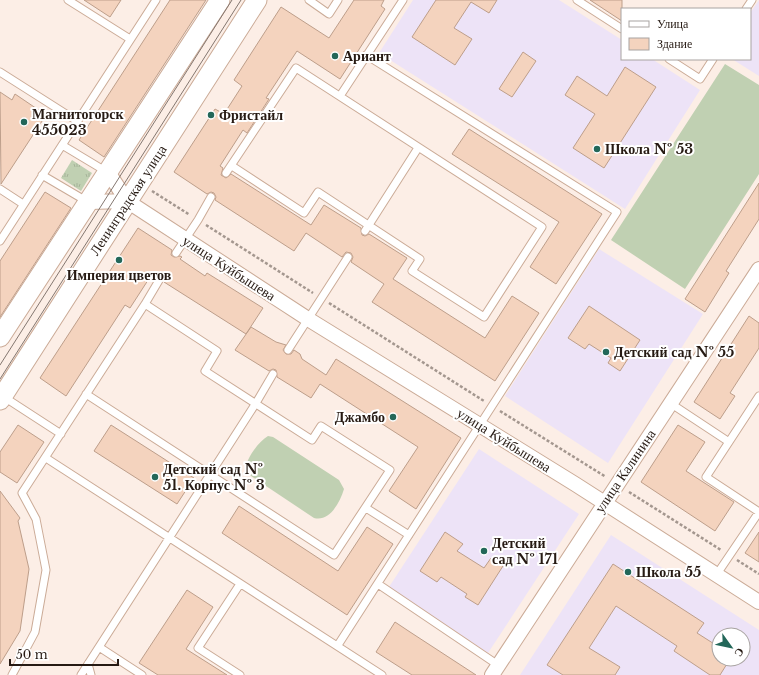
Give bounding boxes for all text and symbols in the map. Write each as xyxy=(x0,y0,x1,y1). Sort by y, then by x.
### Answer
legend xyxy=(621,8,751,60)
text: Улица xyxy=(657,16,689,31)
text: Здание xyxy=(657,36,692,51)
place label: Ариант xyxy=(343,47,391,65)
marker: Ариант xyxy=(330,51,340,61)
place label: Магнитогорск 455023 xyxy=(32,105,124,139)
place label: Фристайл xyxy=(219,106,283,124)
marker: Фристайл xyxy=(206,110,216,120)
marker: Магнитогорск 455023 xyxy=(19,117,29,127)
place label: Школа № 53 xyxy=(605,140,693,158)
street label: Ленинградская улица xyxy=(86,141,171,259)
marker: Школа № 53 xyxy=(592,144,602,154)
street label: улица Куйбышева xyxy=(179,231,280,305)
marker: Империя цветов xyxy=(114,255,124,265)
place label: Империя цветов xyxy=(67,266,172,284)
place label: Детский сад № 55 xyxy=(614,343,734,361)
marker: Детский сад № 55 xyxy=(601,347,611,357)
street label: улица Куйбышева xyxy=(454,404,555,477)
place label: Джамбо xyxy=(335,408,385,426)
marker: Джамбо xyxy=(388,412,398,422)
street label: улица Калинина xyxy=(590,425,660,516)
place label: Детский сад № 51. Корпус № 3 xyxy=(163,460,265,494)
marker: Детский сад № 51. Корпус № 3 xyxy=(150,472,160,482)
place label: Детский сад № 171 xyxy=(492,534,558,568)
marker: Детский сад № 171 xyxy=(479,546,489,556)
place label: Школа 55 xyxy=(636,563,701,581)
marker: Школа 55 xyxy=(623,567,633,577)
north arrow xyxy=(711,627,751,667)
scale bar xyxy=(10,641,118,667)
text: С xyxy=(731,645,747,660)
text: 50 m xyxy=(16,647,48,662)

